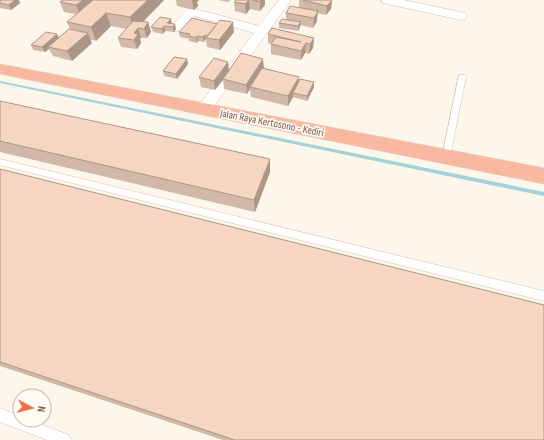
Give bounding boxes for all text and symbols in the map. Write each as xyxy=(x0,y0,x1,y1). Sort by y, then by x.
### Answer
street label: Jalan Raya Kertosono - Kediri xyxy=(218,106,325,139)
north arrow xyxy=(12,388,52,428)
text: N xyxy=(35,405,48,413)

